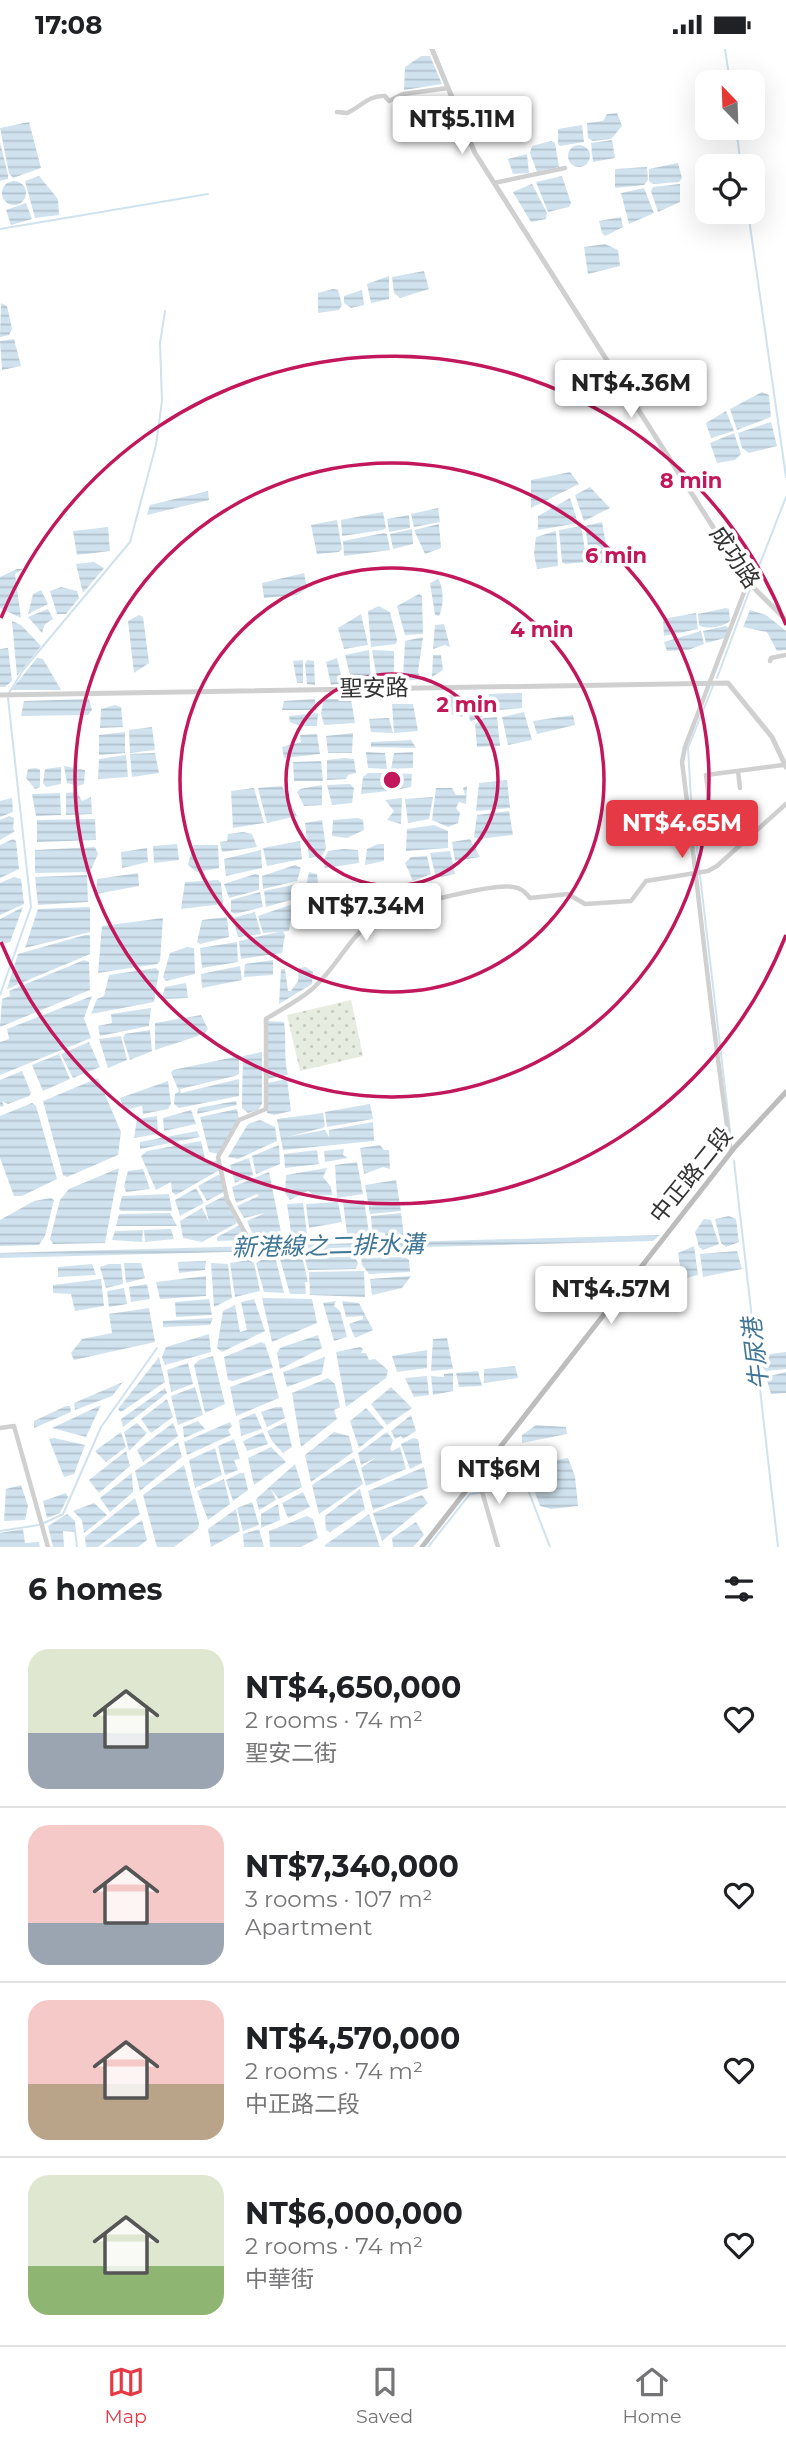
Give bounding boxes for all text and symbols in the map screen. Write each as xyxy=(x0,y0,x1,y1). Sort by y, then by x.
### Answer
text: 17:08 xyxy=(35,9,102,41)
north arrow xyxy=(695,70,765,140)
map controls xyxy=(695,70,765,224)
pin: NT$5.11M xyxy=(390,97,534,156)
text: NT$5.11M xyxy=(409,105,515,133)
button: locate xyxy=(695,154,765,224)
pin: NT$4.36M xyxy=(559,361,703,420)
text: NT$4.36M xyxy=(571,369,691,397)
text: 8 min xyxy=(660,468,722,493)
street label: 成功路 xyxy=(704,521,766,593)
text: 6 min xyxy=(585,543,647,568)
text: 4 min xyxy=(510,617,574,642)
street label: 聖安路 xyxy=(339,673,409,703)
text: 2 min xyxy=(436,692,498,717)
centre of rings xyxy=(380,768,404,792)
pin: NT$4.65M xyxy=(610,801,754,860)
text: NT$4.65M xyxy=(622,809,742,837)
pin: NT$7.34M xyxy=(294,883,438,943)
text: NT$7.34M xyxy=(307,892,425,920)
street label: 中正路二段 xyxy=(644,1122,738,1228)
water label: 新港線之二排水溝 xyxy=(232,1229,427,1262)
pin: NT$4.57M xyxy=(539,1267,683,1326)
text: NT$4.57M xyxy=(551,1275,671,1303)
water label: 牛尿港 xyxy=(736,1314,774,1392)
pin: NT$6M xyxy=(450,1447,548,1506)
text: NT$6M xyxy=(457,1455,541,1483)
icon: filters xyxy=(720,1570,758,1608)
text: 6 homes xyxy=(28,1571,163,1608)
text: NT$4,650,000 xyxy=(245,1669,461,1706)
icon: home xyxy=(84,1677,168,1761)
icon: heart xyxy=(720,1700,758,1738)
text: 2 rooms · 74 m² xyxy=(245,1706,423,1734)
text: 聖安二街 xyxy=(245,1739,337,1767)
text: NT$7,340,000 xyxy=(245,1848,459,1885)
icon: home xyxy=(84,1853,168,1937)
icon: heart xyxy=(720,1876,758,1914)
text: 3 rooms · 107 m² xyxy=(245,1885,432,1913)
text: Apartment xyxy=(245,1913,373,1941)
text: NT$4,570,000 xyxy=(245,2020,460,2057)
icon: home xyxy=(84,2028,168,2112)
icon: heart xyxy=(720,2051,758,2089)
text: 2 rooms · 74 m² xyxy=(245,2057,423,2085)
text: 中正路二段 xyxy=(245,2090,360,2118)
text: NT$6,000,000 xyxy=(245,2195,463,2232)
icon: home xyxy=(84,2203,168,2287)
icon: heart xyxy=(720,2226,758,2264)
text: 2 rooms · 74 m² xyxy=(245,2232,423,2260)
text: 中華街 xyxy=(245,2265,314,2293)
tab: Map xyxy=(105,2363,147,2428)
tab: Saved xyxy=(356,2363,413,2428)
tab: Home xyxy=(622,2363,681,2428)

